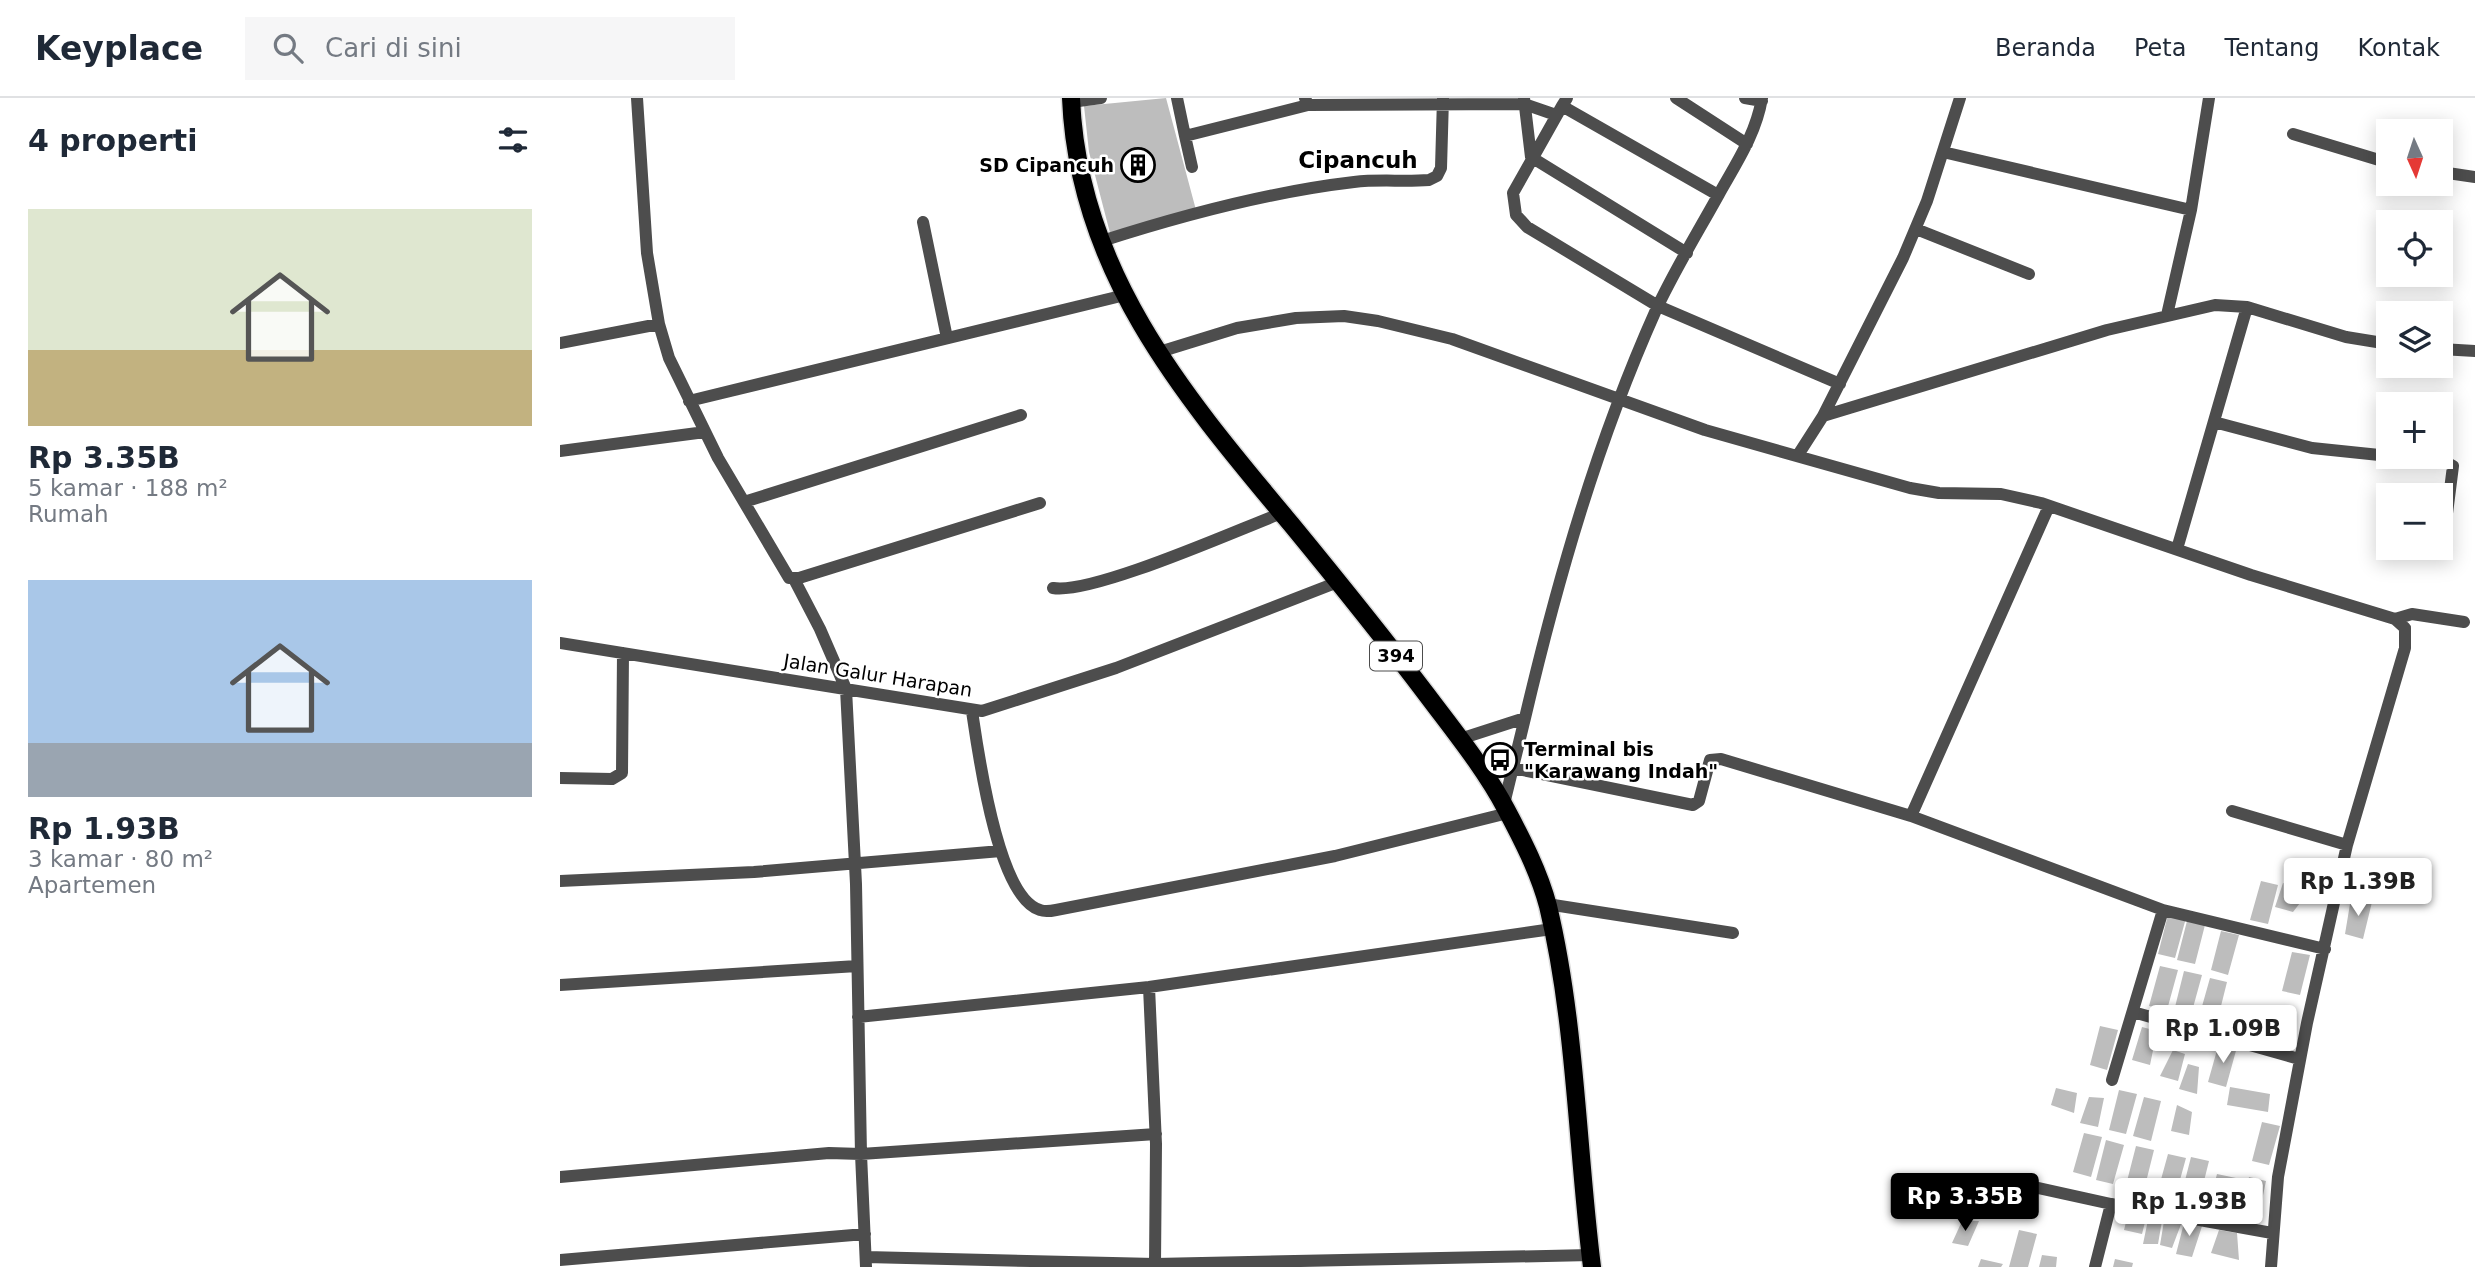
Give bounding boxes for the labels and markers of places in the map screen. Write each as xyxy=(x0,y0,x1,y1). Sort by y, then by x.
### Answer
building icon: SD Cipancuh xyxy=(1119,146,1157,184)
place label: SD Cipancuh xyxy=(979,154,1114,176)
place label: Terminal bis "Karawang Indah" xyxy=(1524,738,1718,782)
bus stop icon: Terminal bis "Karawang Indah" xyxy=(1481,741,1519,779)
pin: Rp 1.39B xyxy=(2286,858,2430,918)
pin: Rp 1.09B xyxy=(2151,1006,2295,1065)
pin: Rp 3.35B xyxy=(1893,1174,2037,1233)
pin: Rp 1.93B xyxy=(2117,1178,2261,1238)

